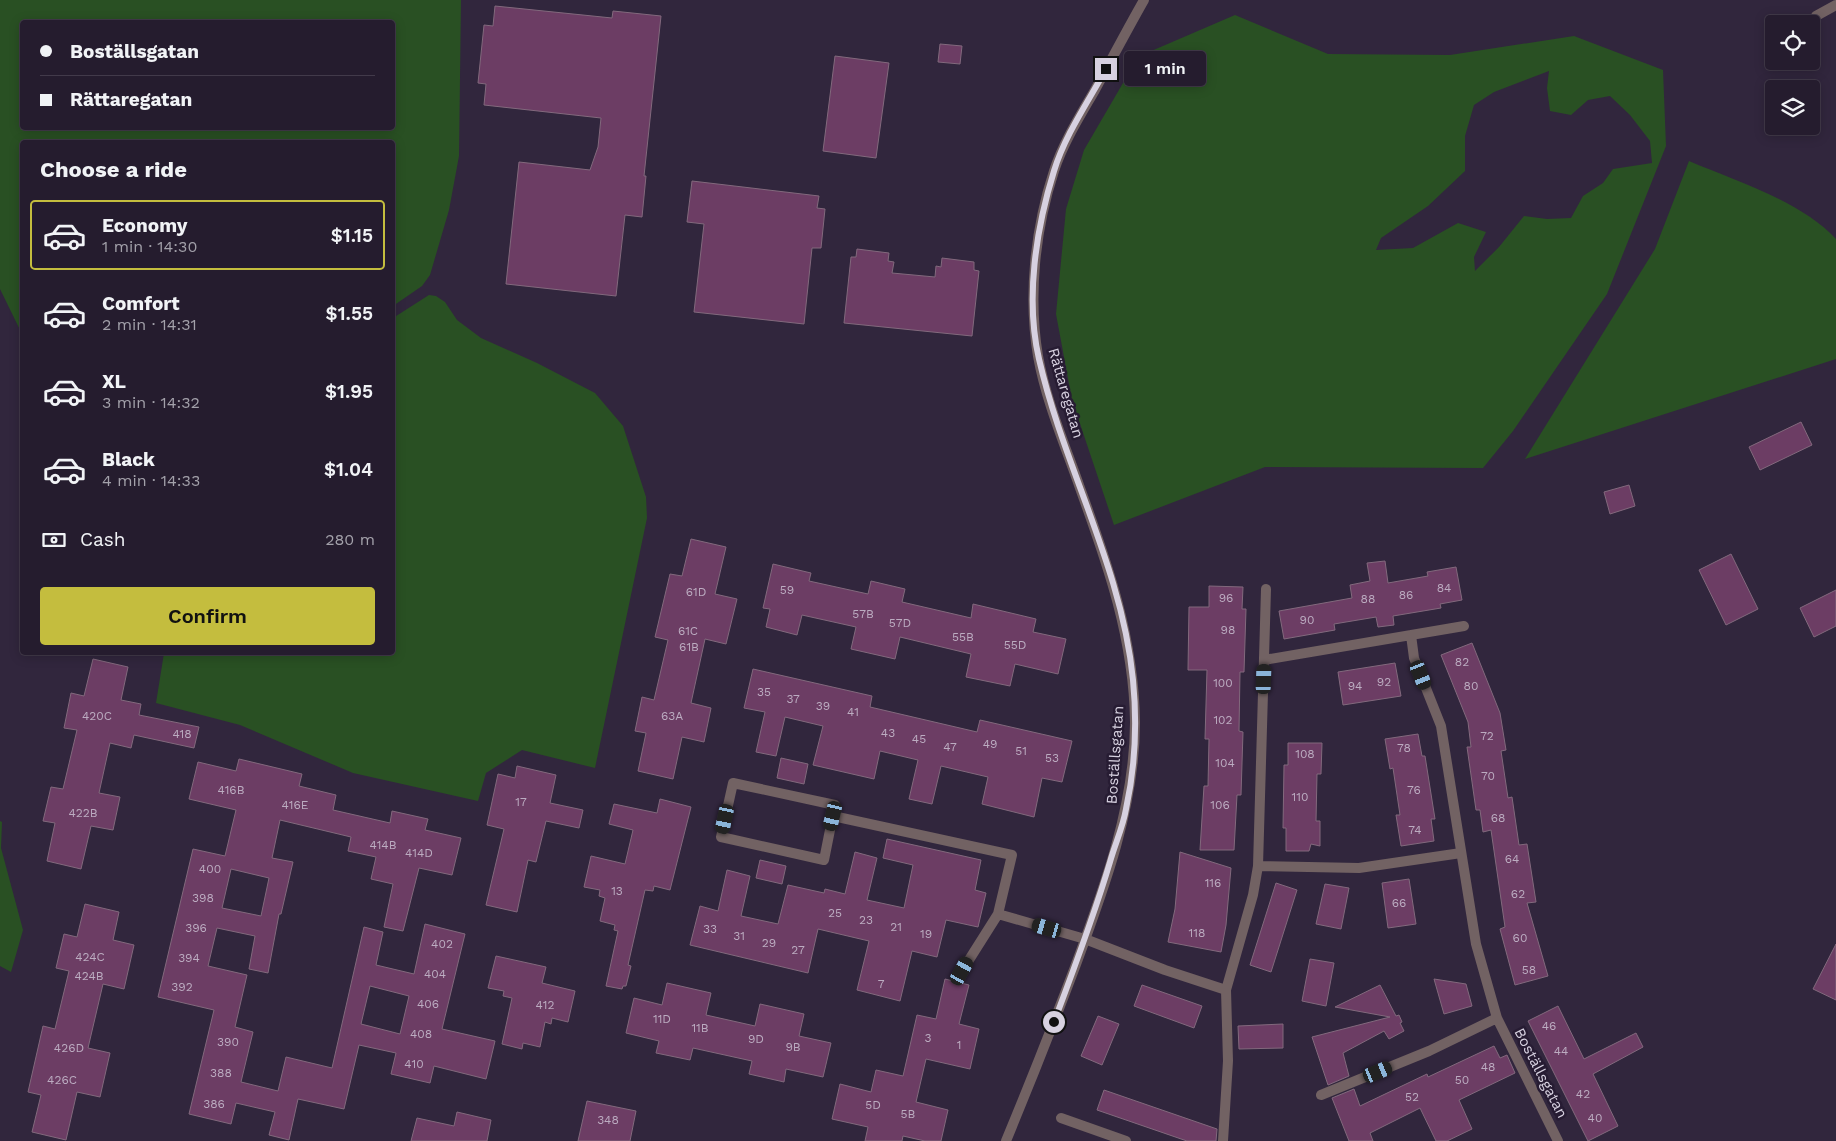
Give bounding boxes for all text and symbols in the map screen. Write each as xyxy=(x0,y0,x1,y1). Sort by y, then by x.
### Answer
map controls xyxy=(1765,15,1820,135)
button: locate xyxy=(1765,15,1820,70)
text: Boställsgatan xyxy=(70,40,199,63)
callout: 1 min xyxy=(1124,52,1206,86)
route end xyxy=(1095,58,1117,80)
text: 1 min xyxy=(1144,59,1186,78)
button: layers xyxy=(1765,80,1820,135)
text: Rättaregatan xyxy=(70,88,192,111)
text: Choose a ride xyxy=(40,157,187,182)
icon: car xyxy=(42,213,87,258)
text: Economy xyxy=(102,214,187,237)
text: $1.15 xyxy=(331,224,373,247)
text: 1 min · 14:30 xyxy=(102,237,197,256)
icon: car xyxy=(42,291,87,336)
text: Comfort xyxy=(102,292,180,315)
text: $1.55 xyxy=(326,302,373,325)
text: 2 min · 14:31 xyxy=(102,315,197,334)
street label: Rättaregatan xyxy=(1045,346,1087,440)
icon: car xyxy=(42,369,87,414)
text: XL xyxy=(102,370,126,393)
text: $1.95 xyxy=(325,380,373,403)
text: 3 min · 14:32 xyxy=(102,393,200,412)
icon: car xyxy=(42,447,87,492)
text: Black xyxy=(102,448,155,471)
text: $1.04 xyxy=(324,458,373,481)
text: 4 min · 14:33 xyxy=(102,471,200,490)
icon: cash xyxy=(40,526,68,554)
text: Cash xyxy=(80,528,126,551)
text: 280 m xyxy=(325,530,375,549)
house number: 84 xyxy=(1437,581,1451,595)
house number: 59 xyxy=(780,583,794,597)
house number: 61D xyxy=(686,585,706,599)
button: Confirm xyxy=(40,587,375,645)
house number: 86 xyxy=(1399,588,1413,602)
house number: 96 xyxy=(1219,591,1233,605)
house number: 88 xyxy=(1361,592,1375,606)
house number: 57B xyxy=(852,607,874,621)
house number: 90 xyxy=(1300,613,1314,627)
house number: 57D xyxy=(889,616,911,630)
house number: 98 xyxy=(1221,623,1235,637)
house number: 61C xyxy=(678,624,698,638)
house number: 55B xyxy=(952,630,974,644)
house number: 55D xyxy=(1004,638,1026,652)
house number: 61B xyxy=(679,640,699,654)
house number: 82 xyxy=(1455,655,1469,669)
car xyxy=(1408,658,1433,692)
car xyxy=(1255,664,1272,694)
house number: 92 xyxy=(1377,675,1391,689)
house number: 100 xyxy=(1213,676,1233,690)
house number: 94 xyxy=(1348,679,1362,693)
house number: 80 xyxy=(1464,679,1478,693)
house number: 35 xyxy=(757,685,771,699)
house number: 37 xyxy=(786,692,800,706)
house number: 39 xyxy=(816,699,830,713)
house number: 41 xyxy=(847,705,859,719)
street label: Boställsgatan xyxy=(1103,705,1127,805)
house number: 420C xyxy=(82,709,112,723)
house number: 63A xyxy=(661,709,683,723)
house number: 102 xyxy=(1213,713,1233,727)
house number: 43 xyxy=(881,726,895,740)
house number: 418 xyxy=(172,727,192,741)
house number: 72 xyxy=(1480,729,1494,743)
house number: 45 xyxy=(912,732,926,746)
house number: 49 xyxy=(983,737,997,751)
house number: 47 xyxy=(943,740,957,754)
house number: 78 xyxy=(1397,741,1411,755)
house number: 51 xyxy=(1015,744,1027,758)
house number: 108 xyxy=(1295,747,1315,761)
house number: 53 xyxy=(1045,751,1059,765)
house number: 104 xyxy=(1215,756,1235,770)
house number: 70 xyxy=(1481,769,1495,783)
house number: 416B xyxy=(218,783,245,797)
house number: 76 xyxy=(1407,783,1421,797)
house number: 110 xyxy=(1292,790,1308,804)
house number: 17 xyxy=(515,795,527,809)
house number: 416E xyxy=(282,798,309,812)
house number: 106 xyxy=(1210,798,1230,812)
car xyxy=(822,800,843,832)
car xyxy=(714,803,735,835)
house number: 422B xyxy=(68,806,98,820)
house number: 68 xyxy=(1491,811,1505,825)
house number: 74 xyxy=(1408,823,1422,837)
house number: 414B xyxy=(370,838,397,852)
house number: 414D xyxy=(405,846,433,860)
house number: 64 xyxy=(1505,852,1519,866)
house number: 400 xyxy=(199,862,221,876)
house number: 116 xyxy=(1205,876,1221,890)
house number: 13 xyxy=(611,884,623,898)
house number: 62 xyxy=(1511,887,1525,901)
house number: 398 xyxy=(192,891,214,905)
house number: 66 xyxy=(1392,896,1406,910)
house number: 25 xyxy=(828,906,842,920)
house number: 23 xyxy=(859,913,873,927)
car xyxy=(1030,917,1063,939)
house number: 21 xyxy=(890,920,902,934)
house number: 396 xyxy=(185,921,207,935)
house number: 33 xyxy=(703,922,717,936)
house number: 118 xyxy=(1189,926,1205,940)
house number: 19 xyxy=(920,927,932,941)
house number: 31 xyxy=(733,929,745,943)
house number: 60 xyxy=(1513,931,1527,945)
house number: 29 xyxy=(762,936,776,950)
house number: 402 xyxy=(431,937,453,951)
house number: 27 xyxy=(791,943,805,957)
house number: 424C xyxy=(75,950,105,964)
house number: 394 xyxy=(178,951,200,965)
car xyxy=(948,954,975,988)
house number: 58 xyxy=(1522,963,1536,977)
house number: 404 xyxy=(424,967,446,981)
house number: 424B xyxy=(74,969,104,983)
house number: 7 xyxy=(878,977,885,991)
house number: 392 xyxy=(171,980,193,994)
house number: 406 xyxy=(417,997,439,1011)
house number: 412 xyxy=(536,998,554,1012)
route start xyxy=(1043,1011,1065,1033)
house number: 11D xyxy=(653,1012,671,1026)
house number: 46 xyxy=(1542,1019,1556,1033)
house number: 11B xyxy=(691,1021,709,1035)
street label: Boställsgatan xyxy=(1511,1025,1571,1121)
house number: 408 xyxy=(410,1027,432,1041)
house number: 3 xyxy=(925,1031,932,1045)
house number: 9D xyxy=(748,1032,764,1046)
house number: 390 xyxy=(217,1035,239,1049)
house number: 1 xyxy=(957,1038,961,1052)
house number: 9B xyxy=(785,1040,801,1054)
house number: 426D xyxy=(54,1041,84,1055)
house number: 44 xyxy=(1554,1044,1568,1058)
house number: 410 xyxy=(404,1057,424,1071)
car xyxy=(1361,1059,1394,1085)
house number: 48 xyxy=(1481,1060,1495,1074)
house number: 388 xyxy=(210,1066,232,1080)
house number: 426C xyxy=(47,1073,77,1087)
house number: 50 xyxy=(1455,1073,1469,1087)
house number: 42 xyxy=(1576,1087,1590,1101)
house number: 52 xyxy=(1405,1090,1419,1104)
house number: 386 xyxy=(203,1097,225,1111)
house number: 5D xyxy=(865,1098,881,1112)
house number: 5B xyxy=(901,1107,916,1121)
house number: 40 xyxy=(1588,1111,1602,1125)
house number: 348 xyxy=(597,1113,619,1127)

